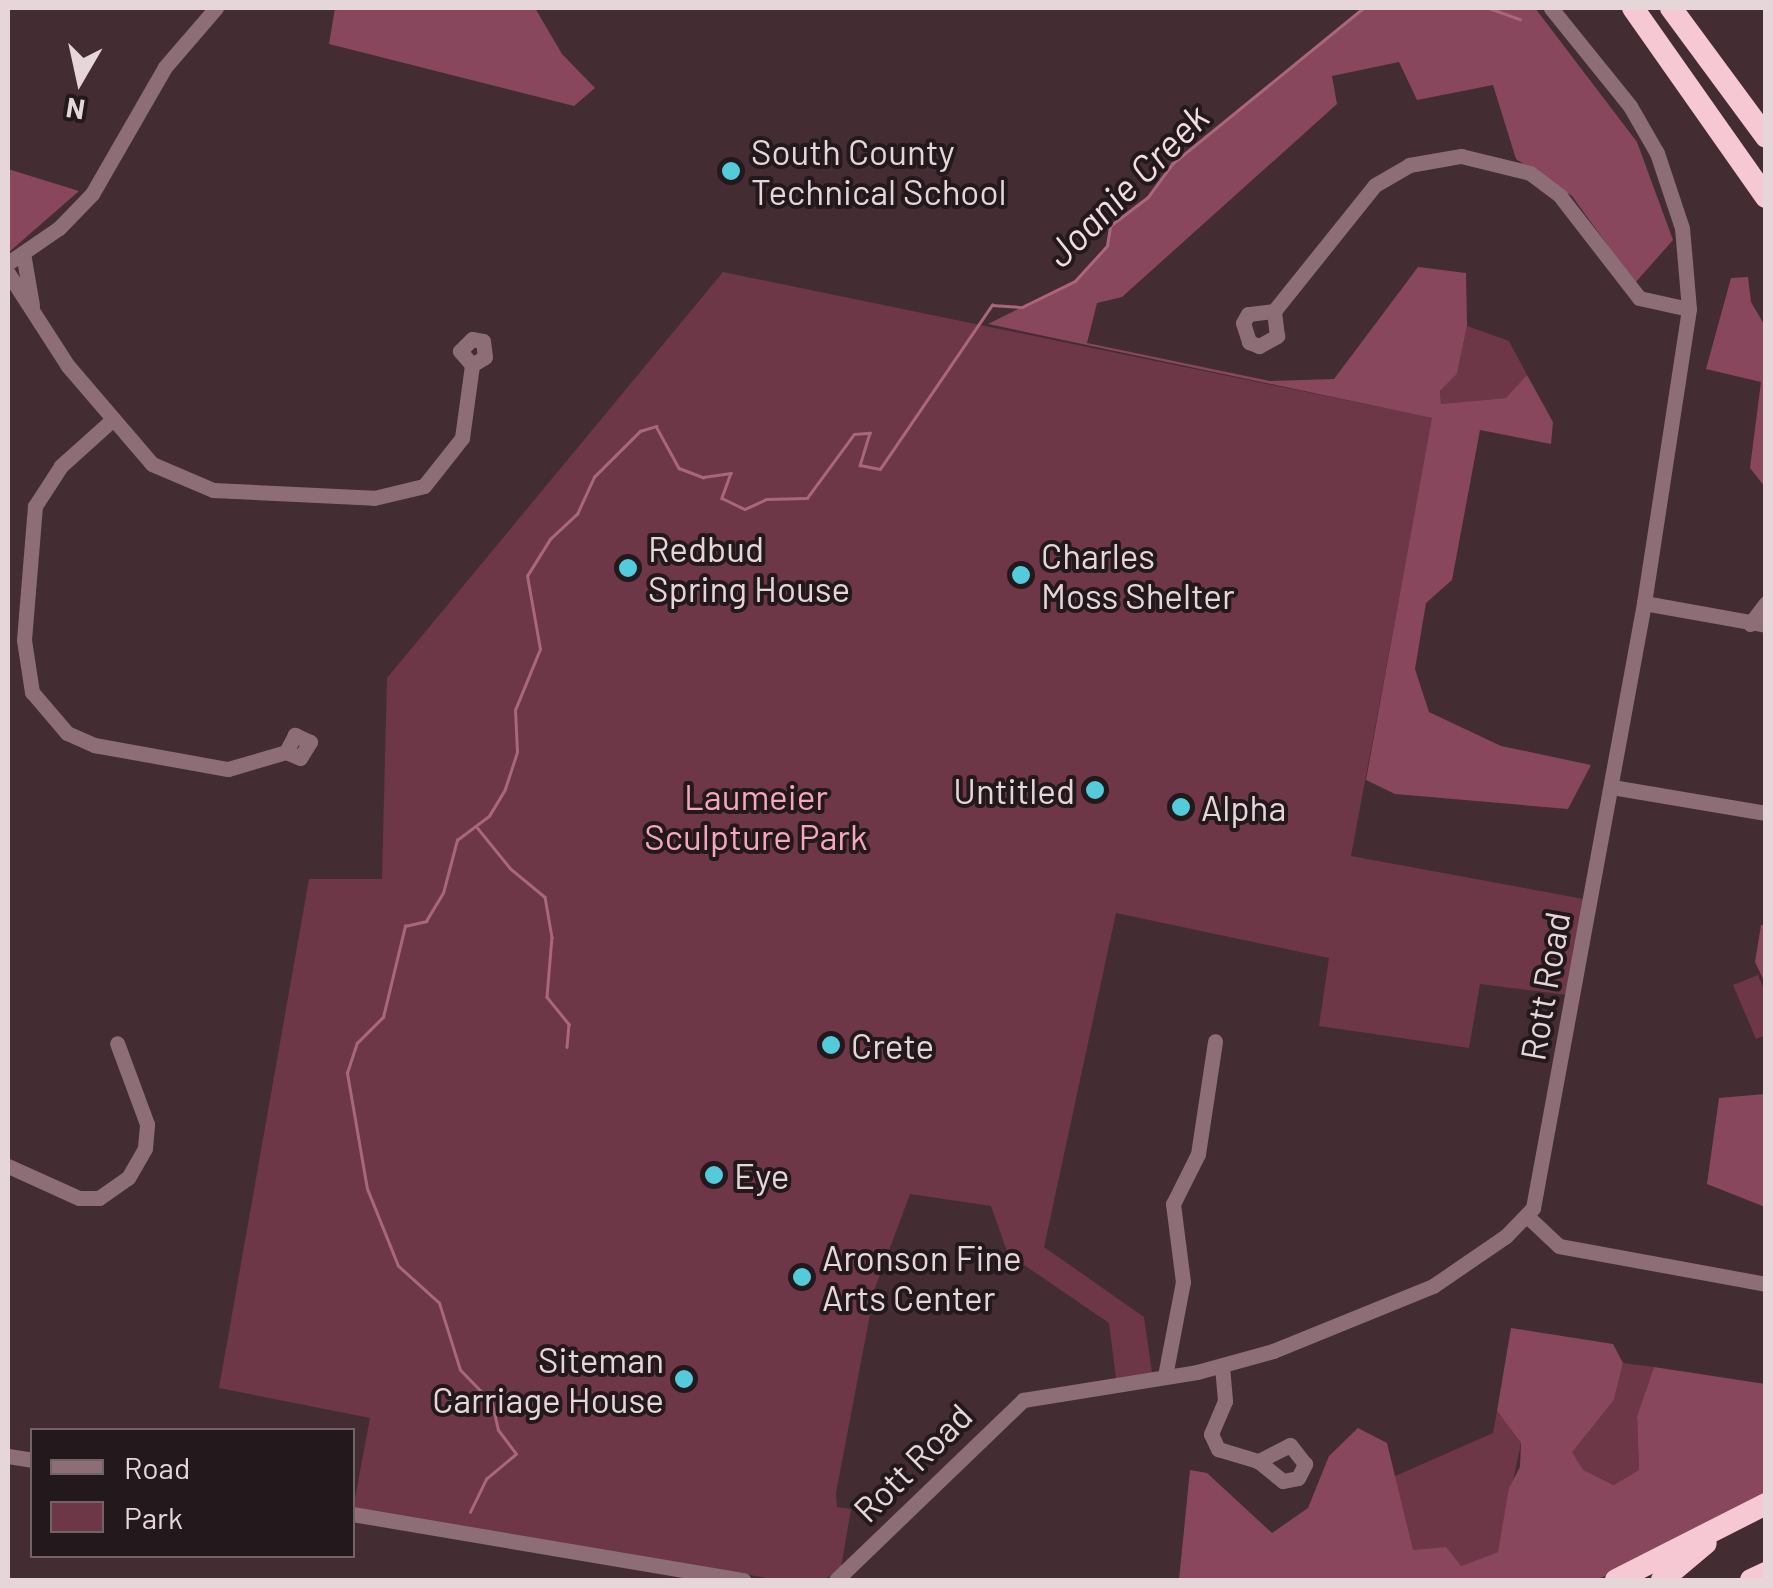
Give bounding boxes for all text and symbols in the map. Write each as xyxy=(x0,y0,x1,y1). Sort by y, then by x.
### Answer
north arrow xyxy=(30,30,130,130)
text: N xyxy=(63,91,87,128)
water label: Joanie Creek xyxy=(1036,94,1218,276)
place label: South County Technical School xyxy=(751,130,1007,212)
marker: South County Technical School xyxy=(720,160,742,182)
place label: Redbud Spring House xyxy=(648,527,850,609)
place label: Charles Moss Shelter xyxy=(1041,534,1235,616)
marker: Redbud Spring House xyxy=(617,557,639,579)
marker: Charles Moss Shelter xyxy=(1010,564,1032,586)
place label: Untitled xyxy=(953,769,1075,811)
park label: Laumeier Sculpture Park xyxy=(644,775,868,857)
marker: Untitled xyxy=(1084,779,1106,801)
place label: Alpha xyxy=(1201,786,1286,828)
marker: Alpha xyxy=(1170,796,1192,818)
street label: Rott Road xyxy=(1510,908,1578,1064)
place label: Crete xyxy=(851,1024,934,1066)
marker: Crete xyxy=(820,1034,842,1056)
place label: Eye xyxy=(734,1154,789,1196)
marker: Eye xyxy=(703,1164,725,1186)
place label: Aronson Fine Arts Center xyxy=(822,1236,1022,1318)
marker: Aronson Fine Arts Center xyxy=(791,1266,813,1288)
place label: Siteman Carriage House xyxy=(432,1338,664,1420)
marker: Siteman Carriage House xyxy=(673,1368,695,1390)
street label: Rott Road xyxy=(844,1394,980,1530)
legend xyxy=(30,1428,355,1558)
text: Road xyxy=(124,1449,190,1485)
text: Park xyxy=(124,1499,183,1535)

